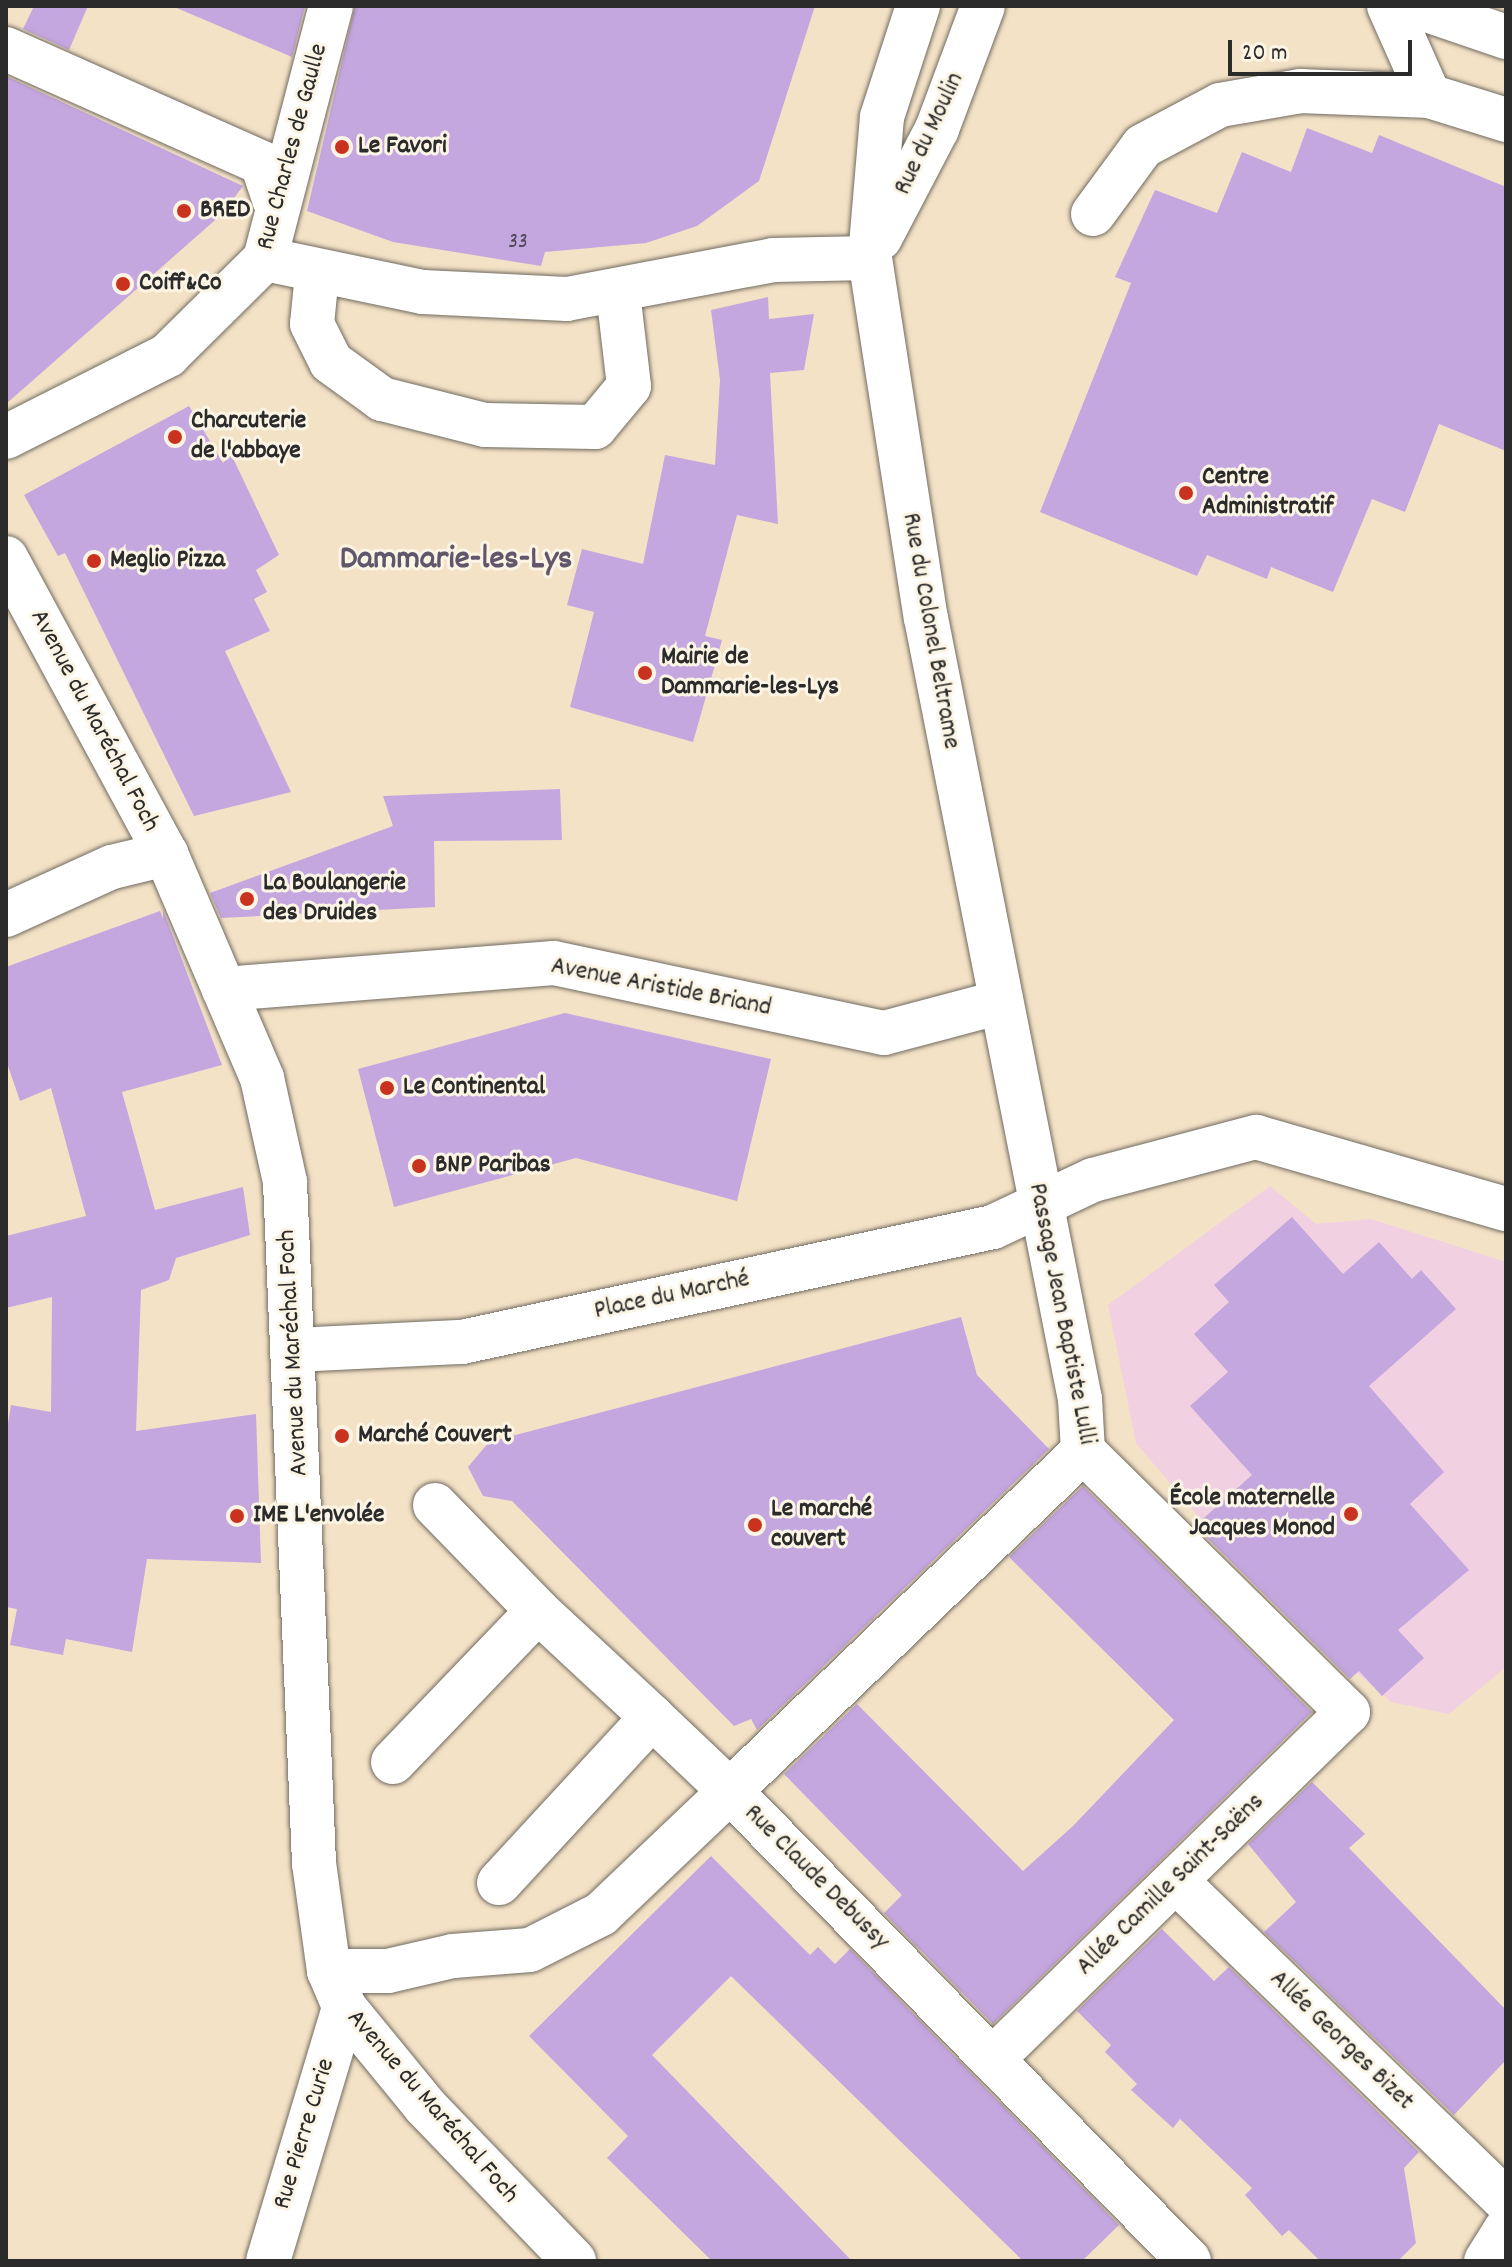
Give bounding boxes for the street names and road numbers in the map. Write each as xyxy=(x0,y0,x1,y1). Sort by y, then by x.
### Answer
street label: Rue Charles de Gaulle xyxy=(250,40,336,254)
street label: Rue du Moulin xyxy=(888,68,972,200)
street label: Rue du Colonel Beltrame xyxy=(894,511,966,751)
street label: Avenue du Maréchal Foch xyxy=(22,605,166,837)
street label: Avenue Aristide Briand xyxy=(548,951,774,1025)
street label: Passage Jean Baptiste Lulli xyxy=(1020,1181,1102,1447)
street label: Avenue du Maréchal Foch xyxy=(272,1229,316,1477)
street label: Place du Marché xyxy=(591,1264,753,1328)
street label: Allée Camille Saint-Saëns xyxy=(1070,1787,1272,1983)
street label: Rue Claude Debussy xyxy=(737,1799,895,1957)
street label: Allée Georges Bizet xyxy=(1262,1964,1420,2118)
street label: Avenue du Maréchal Foch xyxy=(339,2004,525,2210)
street label: Rue Pierre Curie xyxy=(267,2055,343,2213)

